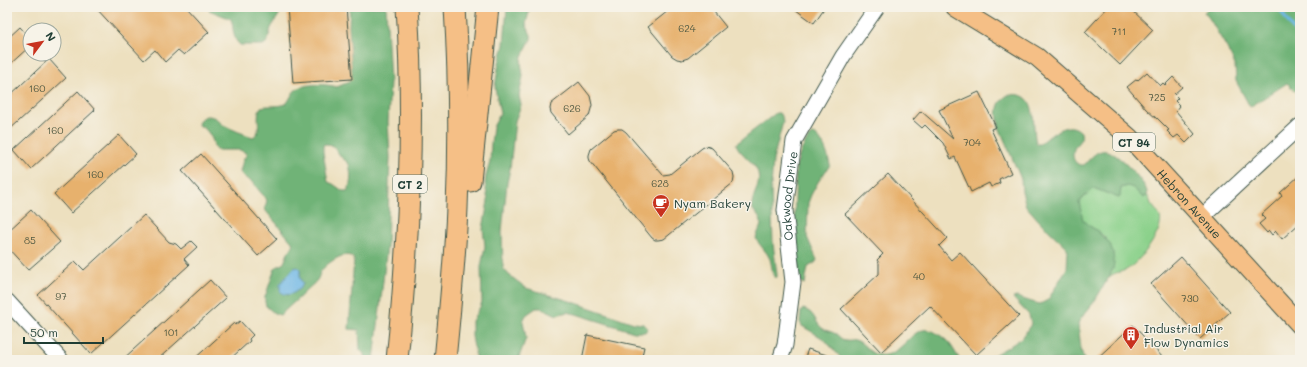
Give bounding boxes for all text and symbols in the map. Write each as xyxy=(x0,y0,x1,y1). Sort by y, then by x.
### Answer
house number: 624 xyxy=(678,21,696,35)
north arrow xyxy=(22,22,62,62)
house number: 711 xyxy=(1112,24,1126,38)
text: N xyxy=(42,29,59,44)
house number: 160 xyxy=(29,81,45,95)
house number: 725 xyxy=(1149,90,1166,104)
house number: 626 xyxy=(563,101,581,115)
house number: 160 xyxy=(47,123,63,137)
road number: CT 94 xyxy=(1113,133,1155,151)
house number: 704 xyxy=(963,135,981,149)
street label: Oakwood Drive xyxy=(777,150,801,242)
street label: Hebron Avenue xyxy=(1154,165,1225,242)
house number: 160 xyxy=(87,167,103,181)
road number: CT 2 xyxy=(393,175,427,193)
house number: 628 xyxy=(651,176,669,190)
cafe icon: Nyam Bakery xyxy=(651,193,671,218)
place label: Nyam Bakery xyxy=(674,195,751,211)
house number: 85 xyxy=(24,233,36,247)
house number: 40 xyxy=(913,269,925,283)
house number: 97 xyxy=(55,289,67,303)
house number: 730 xyxy=(1181,291,1199,305)
scale bar xyxy=(24,319,103,345)
place label: Industrial Air Flow Dynamics xyxy=(1144,320,1229,350)
text: 50 m xyxy=(30,324,58,340)
house number: 101 xyxy=(163,325,179,339)
building icon: Industrial Air Flow Dynamics xyxy=(1121,325,1141,350)

